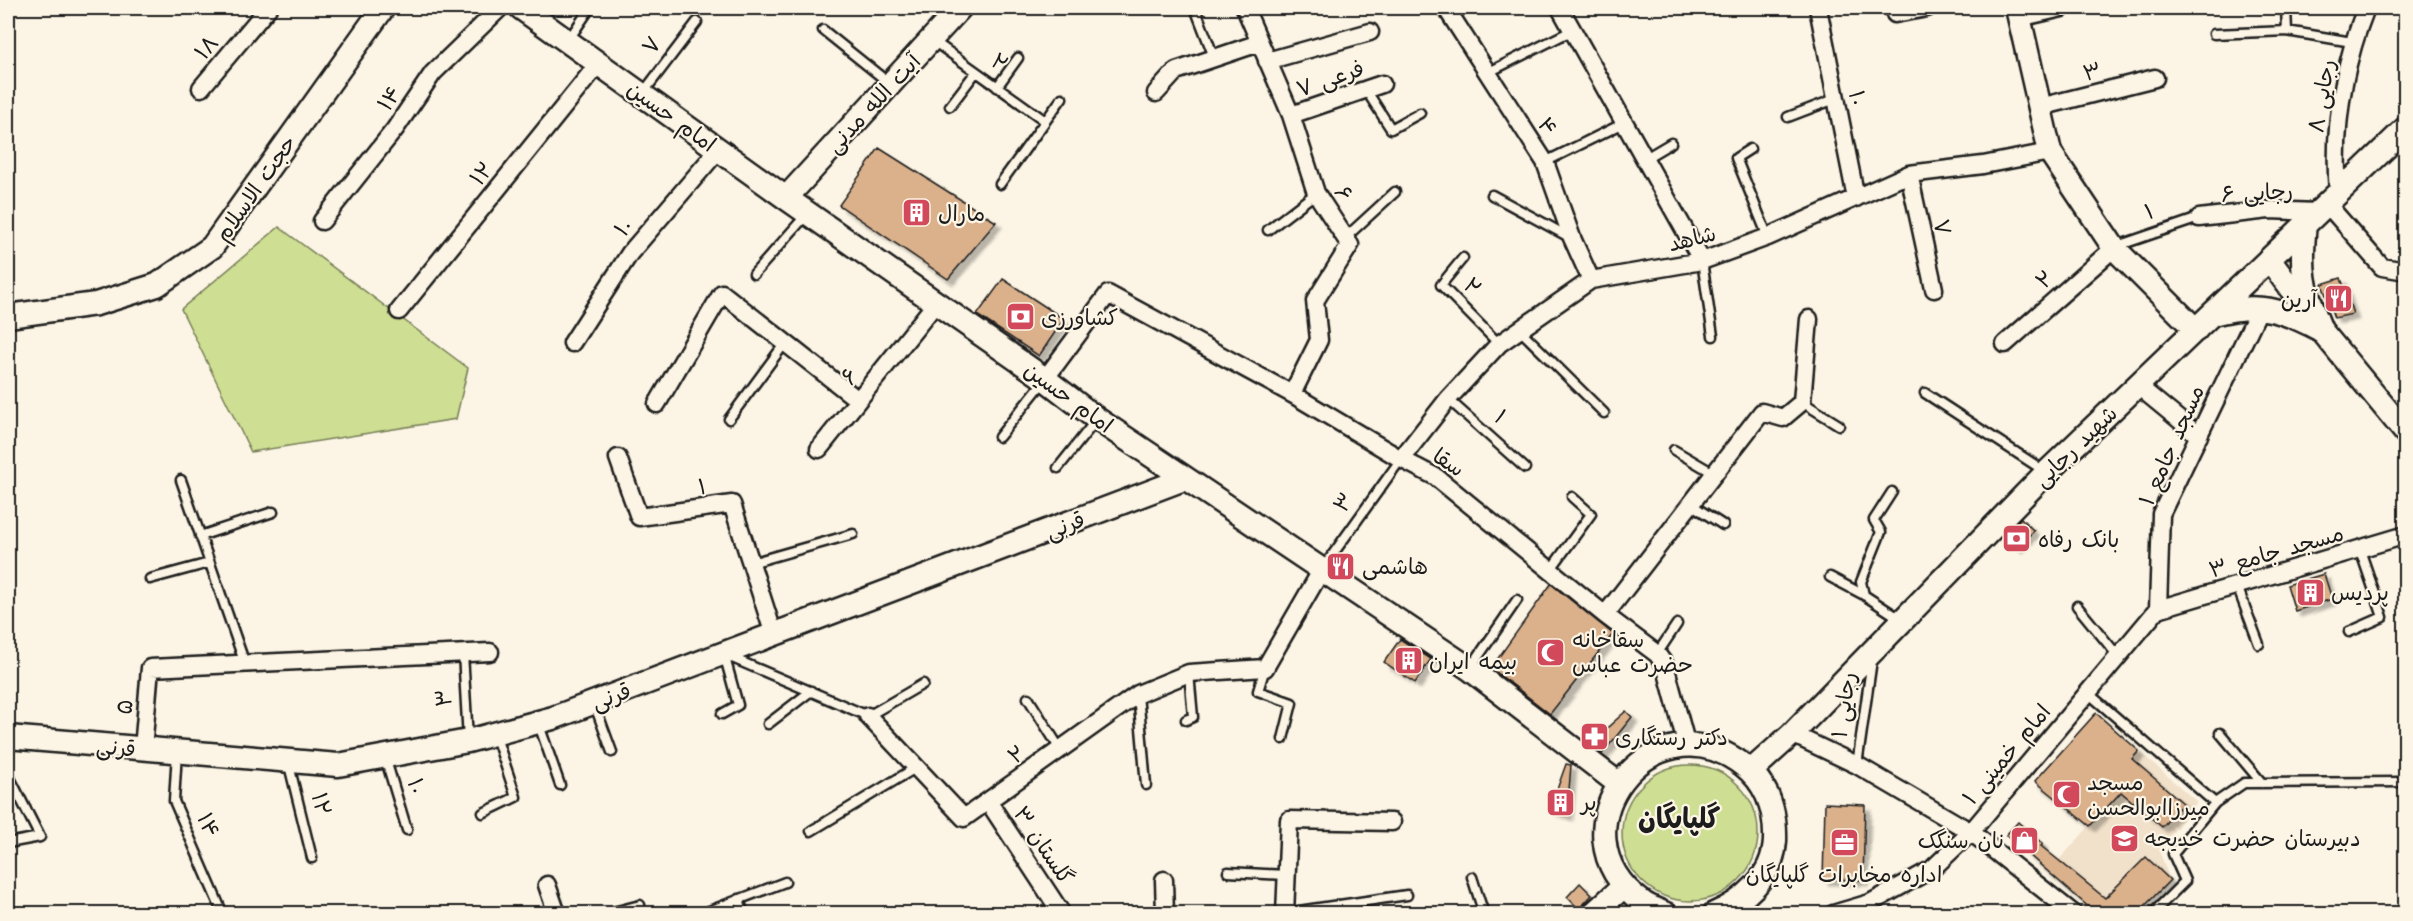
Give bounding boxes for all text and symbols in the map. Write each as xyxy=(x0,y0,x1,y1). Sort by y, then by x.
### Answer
street label: ۱۸ xyxy=(188,29,227,67)
street label: ۷ xyxy=(635,30,669,61)
street label: آیت الله مدنی xyxy=(820,46,930,161)
street label: ۲ xyxy=(984,46,1014,80)
street label: فرعی ۷ xyxy=(1292,53,1369,105)
street label: ۳ xyxy=(2080,55,2105,90)
street label: رجایی ۸ xyxy=(2301,57,2344,135)
street label: امام حسین xyxy=(620,74,722,160)
street label: ۱۴ xyxy=(371,80,410,118)
street label: ۱۰ xyxy=(1840,88,1873,109)
street label: ۴ xyxy=(1529,111,1564,142)
street label: حجت الاسلام xyxy=(208,129,304,249)
street label: ۱۲ xyxy=(463,155,501,193)
street label: رجایی ۶ xyxy=(2220,176,2294,211)
street label: ۶ xyxy=(1326,180,1359,208)
street label: ۱ xyxy=(2141,196,2158,228)
building icon: مارال xyxy=(901,197,933,229)
place label: مارال xyxy=(938,199,985,230)
street label: ۱۰ xyxy=(607,212,641,244)
street label: ۷ xyxy=(1925,216,1958,238)
street label: شاهد xyxy=(1665,219,1720,260)
street label: ۲ xyxy=(2029,264,2061,297)
street label: ۲ xyxy=(1456,271,1488,303)
restaurant icon: آرین xyxy=(2322,283,2354,315)
place label: آرین xyxy=(2281,285,2319,316)
bank icon: کشاورزی xyxy=(1004,301,1036,333)
place label: کشاورزی xyxy=(1041,303,1118,334)
street label: امام حسین xyxy=(1017,355,1119,441)
street label: ۶ xyxy=(834,362,866,392)
street label: مسجد جامع ۱ xyxy=(2132,380,2213,511)
street label: شهید رجایی xyxy=(2027,399,2125,495)
street label: ۱ xyxy=(1487,403,1513,431)
street label: سقا xyxy=(1426,441,1470,485)
street label: ۱ xyxy=(696,472,708,503)
street label: ۳ xyxy=(1326,486,1362,519)
street label: قرنی xyxy=(1041,505,1090,548)
street label: مسجد جامع ۳ xyxy=(2205,518,2348,587)
bank icon: بانک رفاه xyxy=(2001,523,2033,555)
place label: بانک رفاه xyxy=(2038,525,2120,556)
restaurant icon: هاشمی xyxy=(1325,550,1357,582)
place label: هاشمی xyxy=(1362,552,1428,583)
building icon: پردیس xyxy=(2294,576,2326,608)
place label: پردیس xyxy=(2331,578,2389,609)
place label: سقاخانه حضرت عباس xyxy=(1572,625,1693,681)
mosque icon: سقاخانه حضرت عباس xyxy=(1535,636,1567,668)
building icon: بیمه ایران xyxy=(1392,645,1424,677)
place label: بیمه ایران xyxy=(1429,647,1517,678)
street label: رجایی ۱ xyxy=(1825,670,1864,740)
street label: قرنی xyxy=(587,676,636,719)
street label: ۳ xyxy=(429,688,460,708)
street label: ۵ xyxy=(109,698,142,716)
street label: امام خمینی ۱ xyxy=(1956,698,2059,812)
pharmacy icon: دکتر رستگاری xyxy=(1578,721,1610,753)
place label: دکتر رستگاری xyxy=(1615,723,1728,754)
street label: قرنی xyxy=(95,731,137,766)
street label: ۲ xyxy=(1002,738,1032,772)
place label: مسجد میرزاابوالحسن xyxy=(2087,768,2210,824)
street label: ۱۰ xyxy=(399,775,433,798)
mosque icon: مسجد میرزاابوالحسن xyxy=(2050,779,2082,811)
building icon: پر xyxy=(1544,786,1576,818)
place label: پر xyxy=(1579,788,1597,819)
street label: ۱۲ xyxy=(303,790,338,819)
district label: گلپایگان xyxy=(1638,800,1721,839)
street label: گلستان ۳ xyxy=(1005,801,1080,891)
street label: ۱۴ xyxy=(188,808,227,843)
school or university icon: دبیرستان حضرت خدیجه xyxy=(2108,822,2140,854)
shop icon: نان سنگک xyxy=(2009,824,2041,856)
place label: دبیرستان حضرت خدیجه xyxy=(2145,824,2361,855)
office icon: اداره مخابرات گلپایگان xyxy=(1828,826,1860,858)
place label: نان سنگک xyxy=(1918,826,2004,857)
place label: اداره مخابرات گلپایگان xyxy=(1746,860,1942,891)

